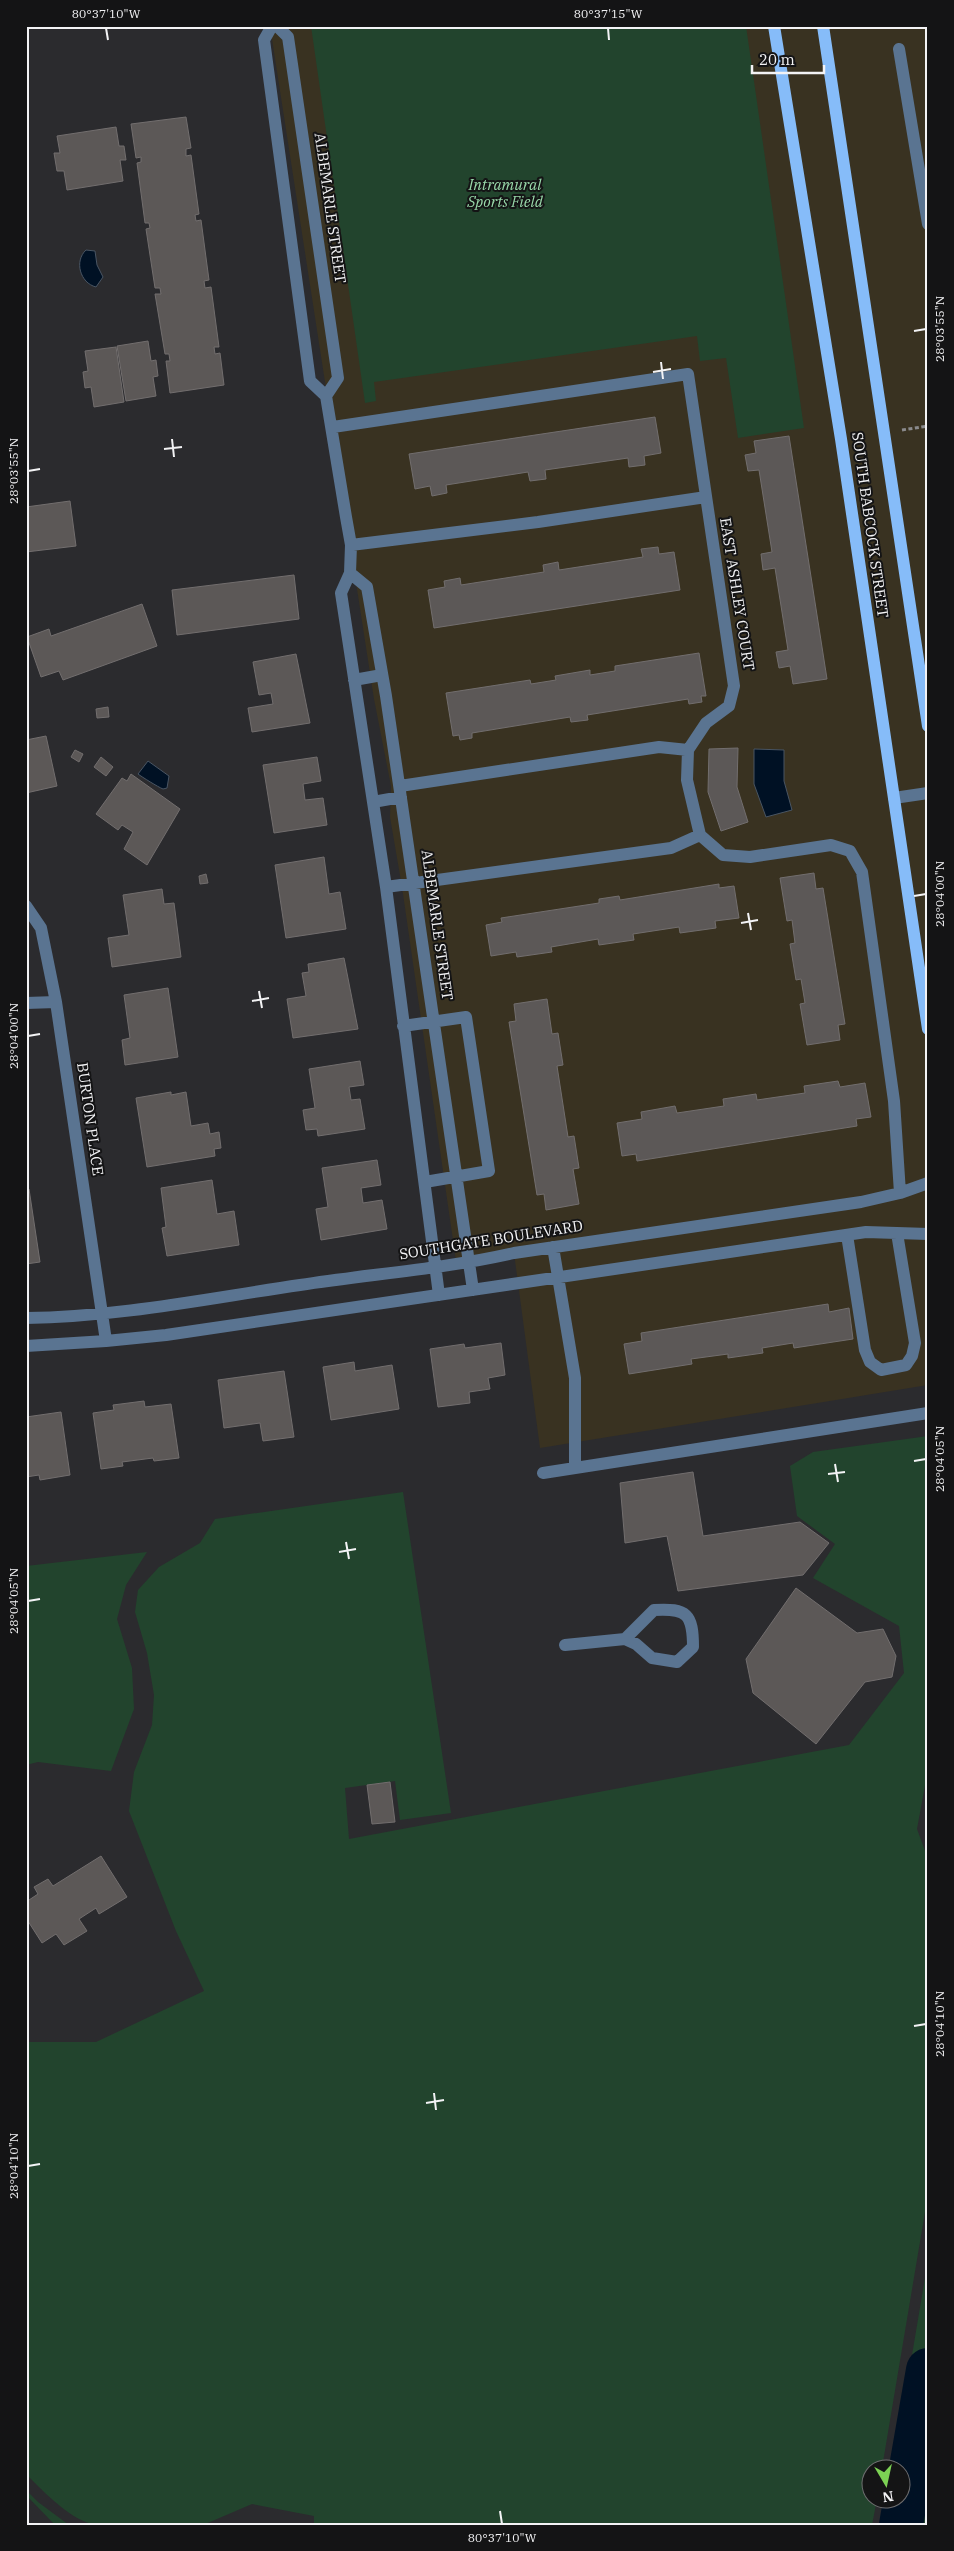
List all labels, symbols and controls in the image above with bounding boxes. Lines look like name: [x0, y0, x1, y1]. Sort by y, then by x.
text: 80°37'10"W: [72, 6, 141, 21]
text: 80°37'15"W: [574, 6, 643, 21]
scale bar: [752, 42, 824, 74]
text: 20 m: [759, 50, 795, 69]
street label: ALBEMARLE STREET: [311, 131, 350, 285]
park label: Intramural Sports Field: [466, 175, 544, 211]
text: 28°03'55"N: [932, 296, 947, 362]
street label: SOUTH BABCOCK STREET: [848, 431, 893, 619]
text: 28°03'55"N: [6, 438, 21, 504]
street label: EAST ASHLEY COURT: [716, 516, 759, 672]
street label: ALBEMARLE STREET: [418, 848, 457, 1002]
text: 28°04'00"N: [932, 861, 947, 927]
text: 28°04'00"N: [6, 1003, 21, 1069]
street label: BURTON PLACE: [73, 1061, 108, 1177]
street label: SOUTHGATE BOULEVARD: [398, 1216, 584, 1263]
text: 28°04'05"N: [932, 1426, 947, 1492]
text: 28°04'05"N: [6, 1568, 21, 1634]
text: 28°04'10"N: [932, 1991, 947, 2057]
text: 28°04'10"N: [6, 2133, 21, 2199]
north arrow: [862, 2458, 912, 2508]
text: N: [881, 2487, 895, 2507]
text: 80°37'10"W: [468, 2530, 537, 2545]

